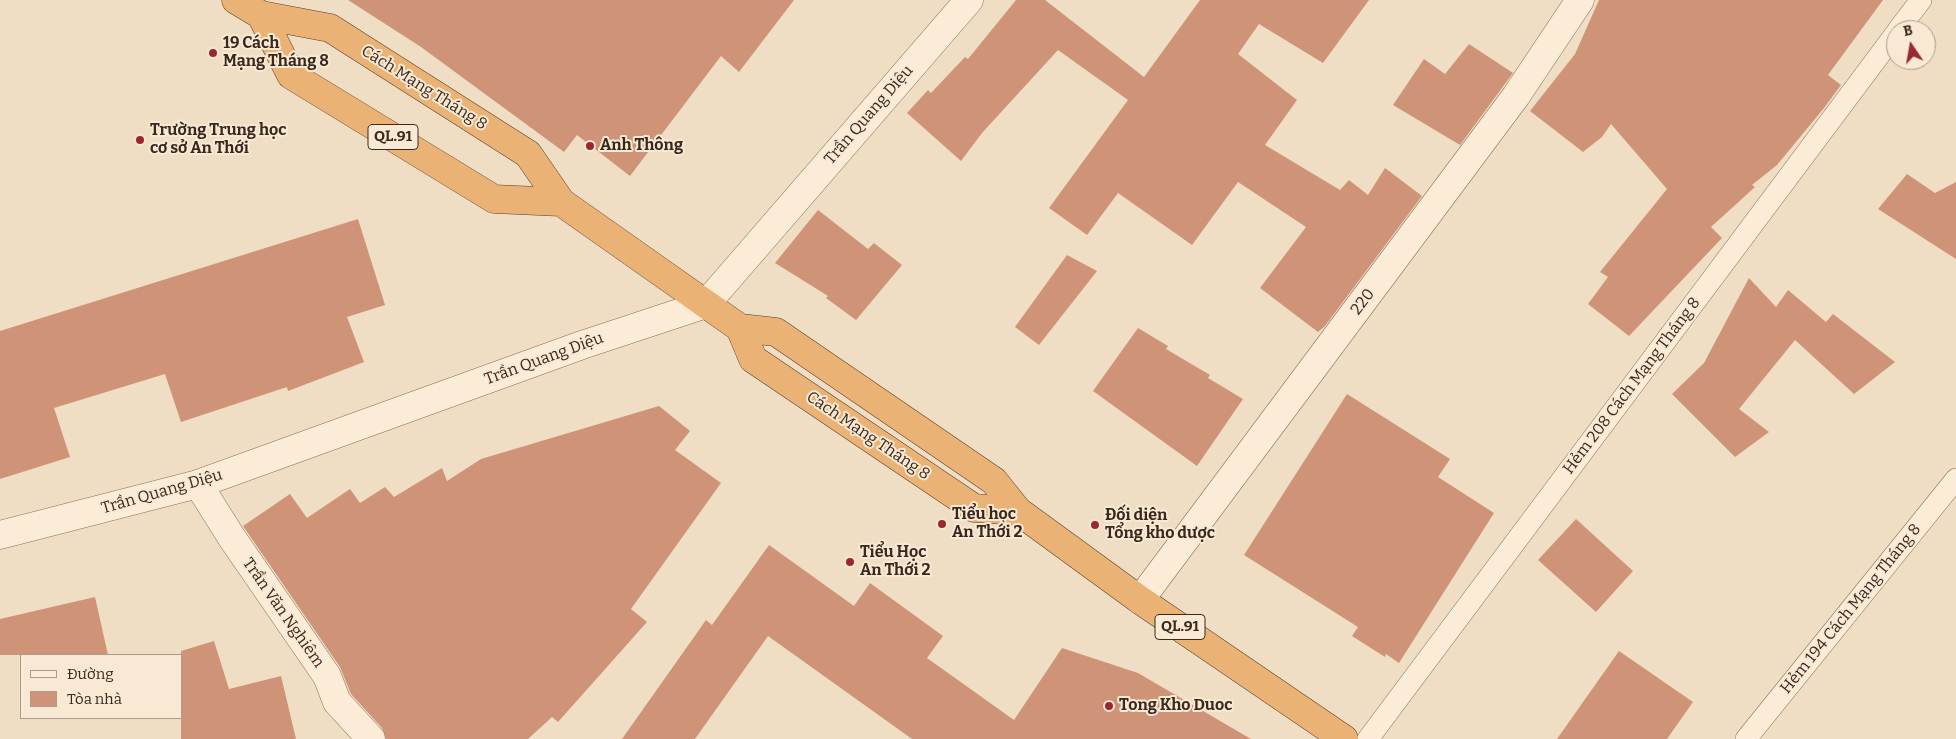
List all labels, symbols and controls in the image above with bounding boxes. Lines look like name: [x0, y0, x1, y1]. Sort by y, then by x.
north arrow: [1886, 20, 1936, 70]
text: B: [1902, 22, 1914, 40]
place label: 19 Cách Mạng Tháng 8: [223, 34, 329, 72]
street label: Cách Mạng Tháng 8: [358, 42, 490, 134]
marker: 19 Cách Mạng Tháng 8: [207, 47, 219, 59]
street label: Trần Quang Diệu: [821, 61, 917, 169]
place label: Trường Trung học cơ sở An Thới: [150, 121, 287, 159]
road number: QL.91: [368, 124, 418, 150]
marker: Trường Trung học cơ sở An Thới: [134, 134, 146, 146]
place label: Anh Thông: [600, 136, 683, 156]
marker: Anh Thông: [584, 140, 596, 152]
street label: 220: [1347, 285, 1379, 319]
street label: Hẻm 208 Cách Mạng Tháng 8: [1559, 294, 1705, 478]
street label: Trần Quang Diệu: [482, 329, 606, 389]
street label: Cách Mạng Tháng 8: [803, 388, 933, 484]
street label: Trần Quang Diệu: [99, 466, 225, 518]
place label: Tiểu học An Thới 2: [952, 505, 1022, 543]
place label: Đối diện Tổng kho dược: [1105, 506, 1215, 544]
marker: Tiểu học An Thới 2: [936, 518, 948, 530]
marker: Đối diện Tổng kho dược: [1089, 519, 1101, 531]
street label: Hẻm 194 Cách Mạng Tháng 8: [1777, 520, 1925, 698]
place label: Tiểu Học An Thới 2: [860, 543, 930, 581]
street label: Trần Văn Nghiêm: [238, 555, 328, 671]
marker: Tiểu Học An Thới 2: [844, 556, 856, 568]
road number: QL.91: [1155, 614, 1205, 640]
legend: [20, 654, 182, 719]
text: Đường: [67, 665, 114, 683]
text: Tòa nhà: [67, 690, 122, 708]
place label: Tong Kho Duoc: [1119, 696, 1232, 716]
marker: Tong Kho Duoc: [1103, 700, 1115, 712]

